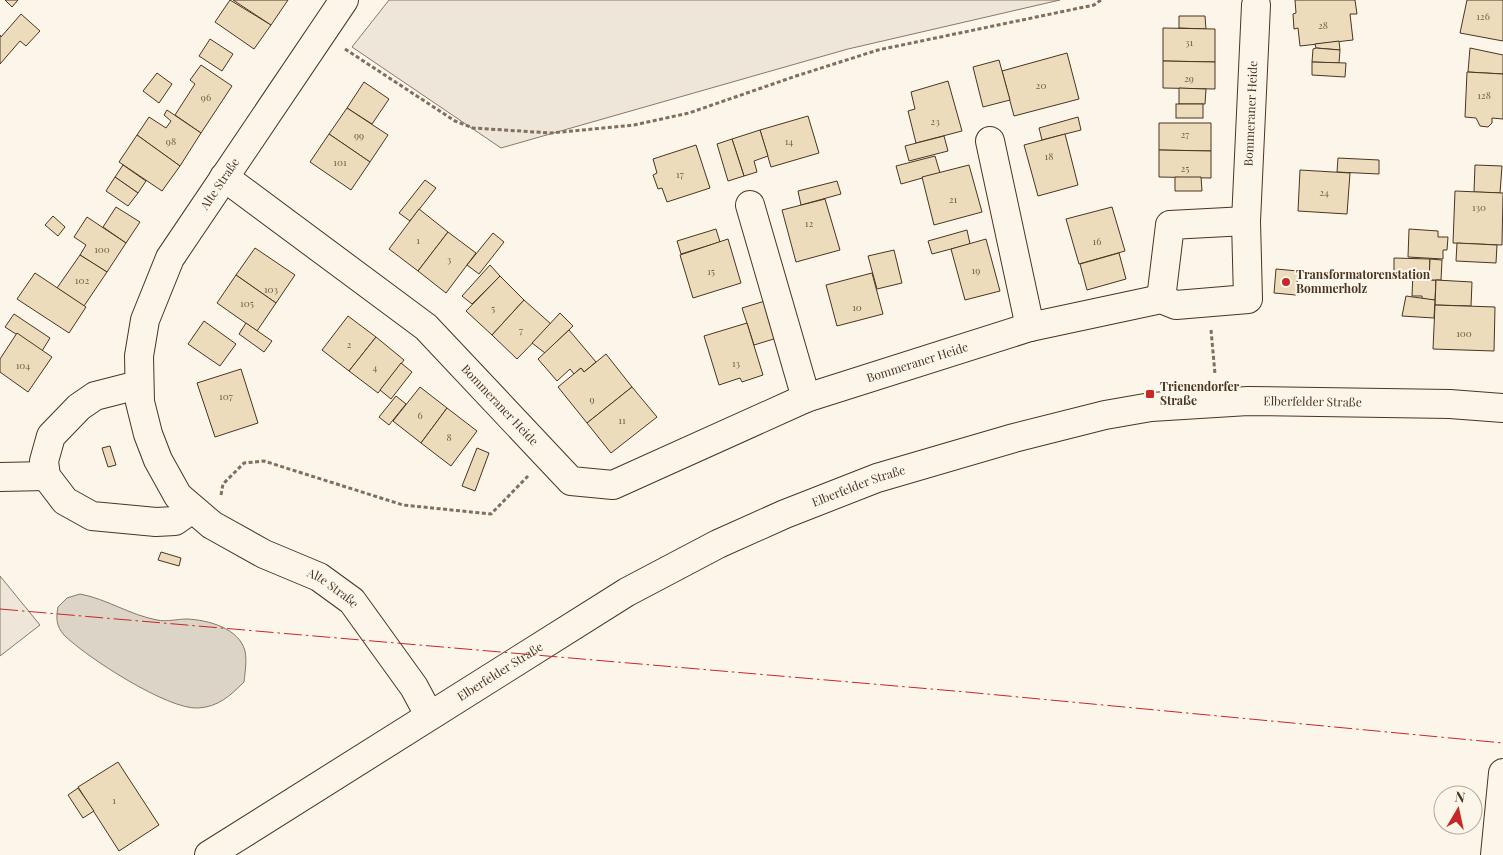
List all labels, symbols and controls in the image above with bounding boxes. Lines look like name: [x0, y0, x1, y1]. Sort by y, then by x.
house number: 126: [1476, 9, 1490, 23]
house number: 28: [1318, 18, 1328, 32]
house number: 31: [1185, 35, 1193, 49]
street label: Bommeraner Heide: [1240, 60, 1260, 167]
house number: 29: [1184, 71, 1194, 85]
house number: 20: [1036, 78, 1046, 92]
house number: 128: [1477, 88, 1491, 102]
house number: 96: [201, 90, 211, 104]
house number: 23: [930, 114, 940, 128]
house number: 27: [1181, 127, 1189, 141]
house number: 99: [354, 128, 364, 142]
house number: 98: [166, 134, 176, 148]
house number: 14: [785, 134, 793, 148]
house number: 18: [1045, 149, 1053, 163]
street label: Alte Straße: [195, 154, 242, 213]
house number: 101: [333, 155, 347, 169]
house number: 25: [1181, 161, 1189, 175]
house number: 17: [676, 167, 684, 181]
house number: 24: [1319, 185, 1329, 199]
house number: 21: [949, 192, 958, 206]
house number: 130: [1472, 200, 1486, 214]
house number: 12: [805, 216, 813, 230]
house number: 1: [416, 233, 420, 247]
house number: 16: [1093, 234, 1101, 248]
house number: 100: [94, 242, 110, 256]
house number: 3: [447, 252, 452, 266]
house number: 19: [972, 263, 980, 277]
house number: 15: [707, 264, 715, 278]
place label: Transformatorenstation Bommerholz: [1296, 266, 1431, 296]
house number: 102: [75, 273, 89, 287]
marker: Transformatorenstation Bommerholz: [1280, 276, 1292, 288]
house number: 103: [264, 282, 279, 296]
house number: 105: [240, 296, 254, 310]
house number: 10: [852, 300, 862, 314]
house number: 5: [491, 301, 495, 315]
house number: 7: [519, 323, 523, 337]
house number: 100: [1456, 326, 1472, 340]
house number: 2: [347, 337, 352, 351]
street label: Bommeraner Heide: [864, 338, 970, 385]
house number: 13: [732, 356, 741, 370]
house number: 104: [16, 358, 30, 372]
house number: 4: [373, 360, 378, 374]
street label: Bommeraner Heide: [458, 361, 542, 448]
place label: Trienendorfer Straße: [1160, 378, 1240, 408]
marker: Trienendorfer Straße: [1144, 388, 1156, 400]
house number: 107: [219, 389, 233, 403]
house number: 9: [589, 392, 595, 406]
street label: Elberfelder Straße: [1263, 392, 1362, 410]
house number: 6: [417, 408, 423, 422]
house number: 11: [618, 413, 626, 427]
house number: 8: [446, 430, 452, 444]
street label: Elberfelder Straße: [809, 461, 907, 510]
street label: Alte Straße: [304, 564, 363, 610]
street label: Elberfelder Straße: [454, 638, 546, 704]
north arrow: [1433, 785, 1483, 835]
text: N: [1454, 786, 1467, 807]
house number: 1: [112, 793, 116, 807]

